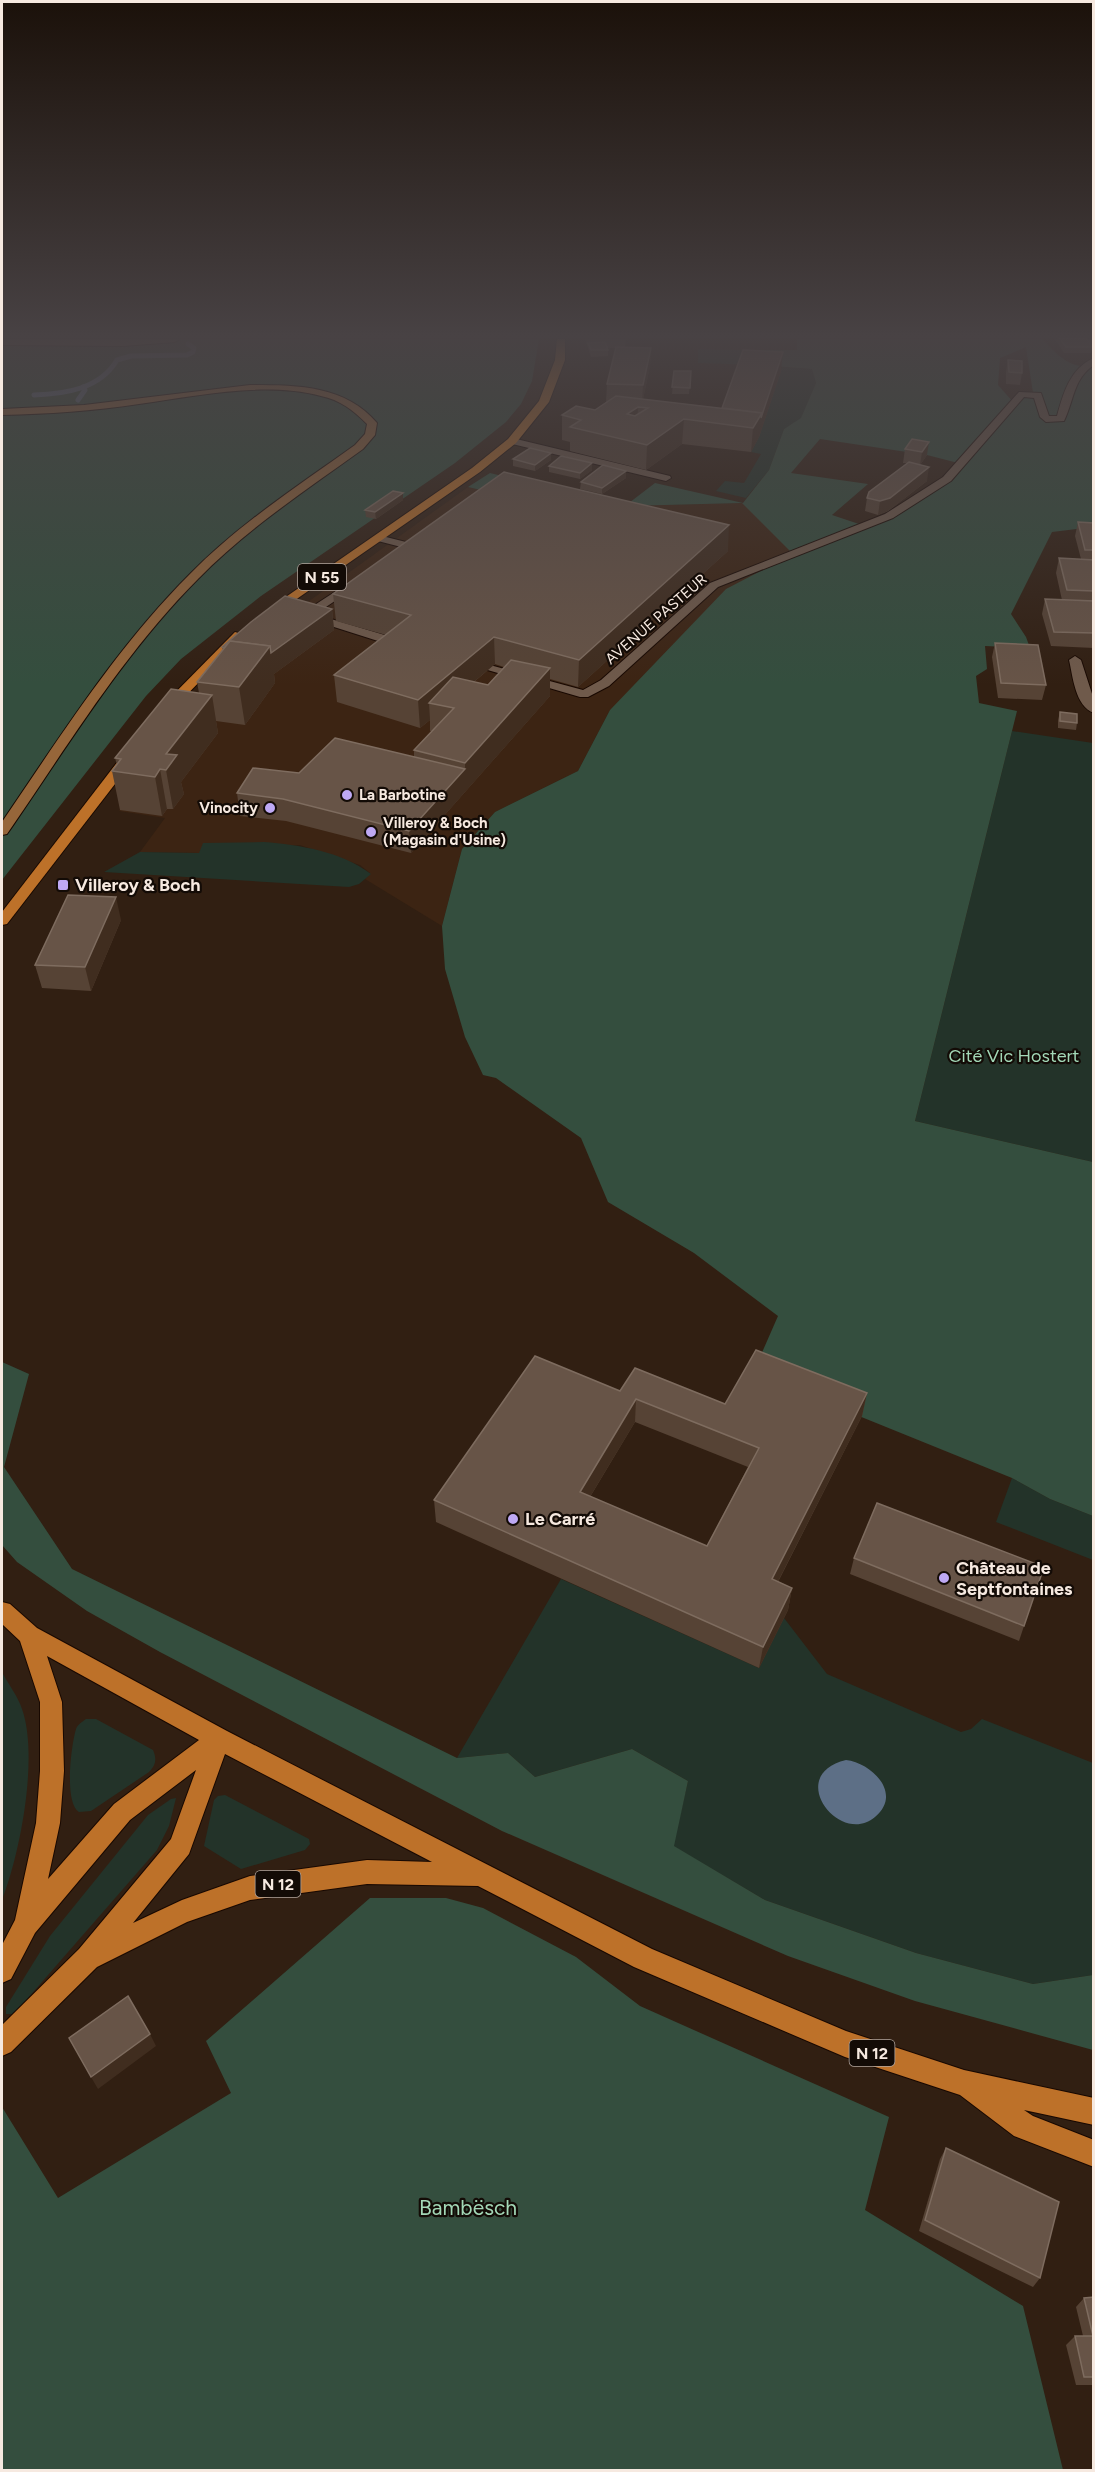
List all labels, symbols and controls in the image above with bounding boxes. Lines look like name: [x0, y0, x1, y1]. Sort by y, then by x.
road number: N 55: [298, 564, 346, 590]
street label: AVENUE PASTEUR: [601, 570, 711, 668]
place label: La Barbotine: [359, 786, 447, 804]
marker: La Barbotine: [340, 788, 354, 802]
place label: Vinocity: [199, 799, 258, 817]
marker: Vinocity: [263, 801, 277, 815]
place label: Villeroy & Boch (Magasin d'Usine): [383, 814, 506, 849]
marker: Villeroy & Boch (Magasin d'Usine): [364, 825, 378, 839]
place label: Villeroy & Boch: [75, 874, 201, 896]
marker: Villeroy & Boch: [56, 878, 70, 892]
park label: Cité Vic Hostert: [949, 1045, 1080, 1067]
place label: Le Carré: [525, 1508, 595, 1530]
marker: Le Carré: [506, 1512, 520, 1526]
place label: Château de Septfontaines: [956, 1557, 1073, 1600]
marker: Château de Septfontaines: [937, 1571, 951, 1585]
road number: N 12: [256, 1871, 300, 1897]
road number: N 12: [850, 2040, 894, 2066]
park label: Bambësch: [419, 2195, 517, 2220]

